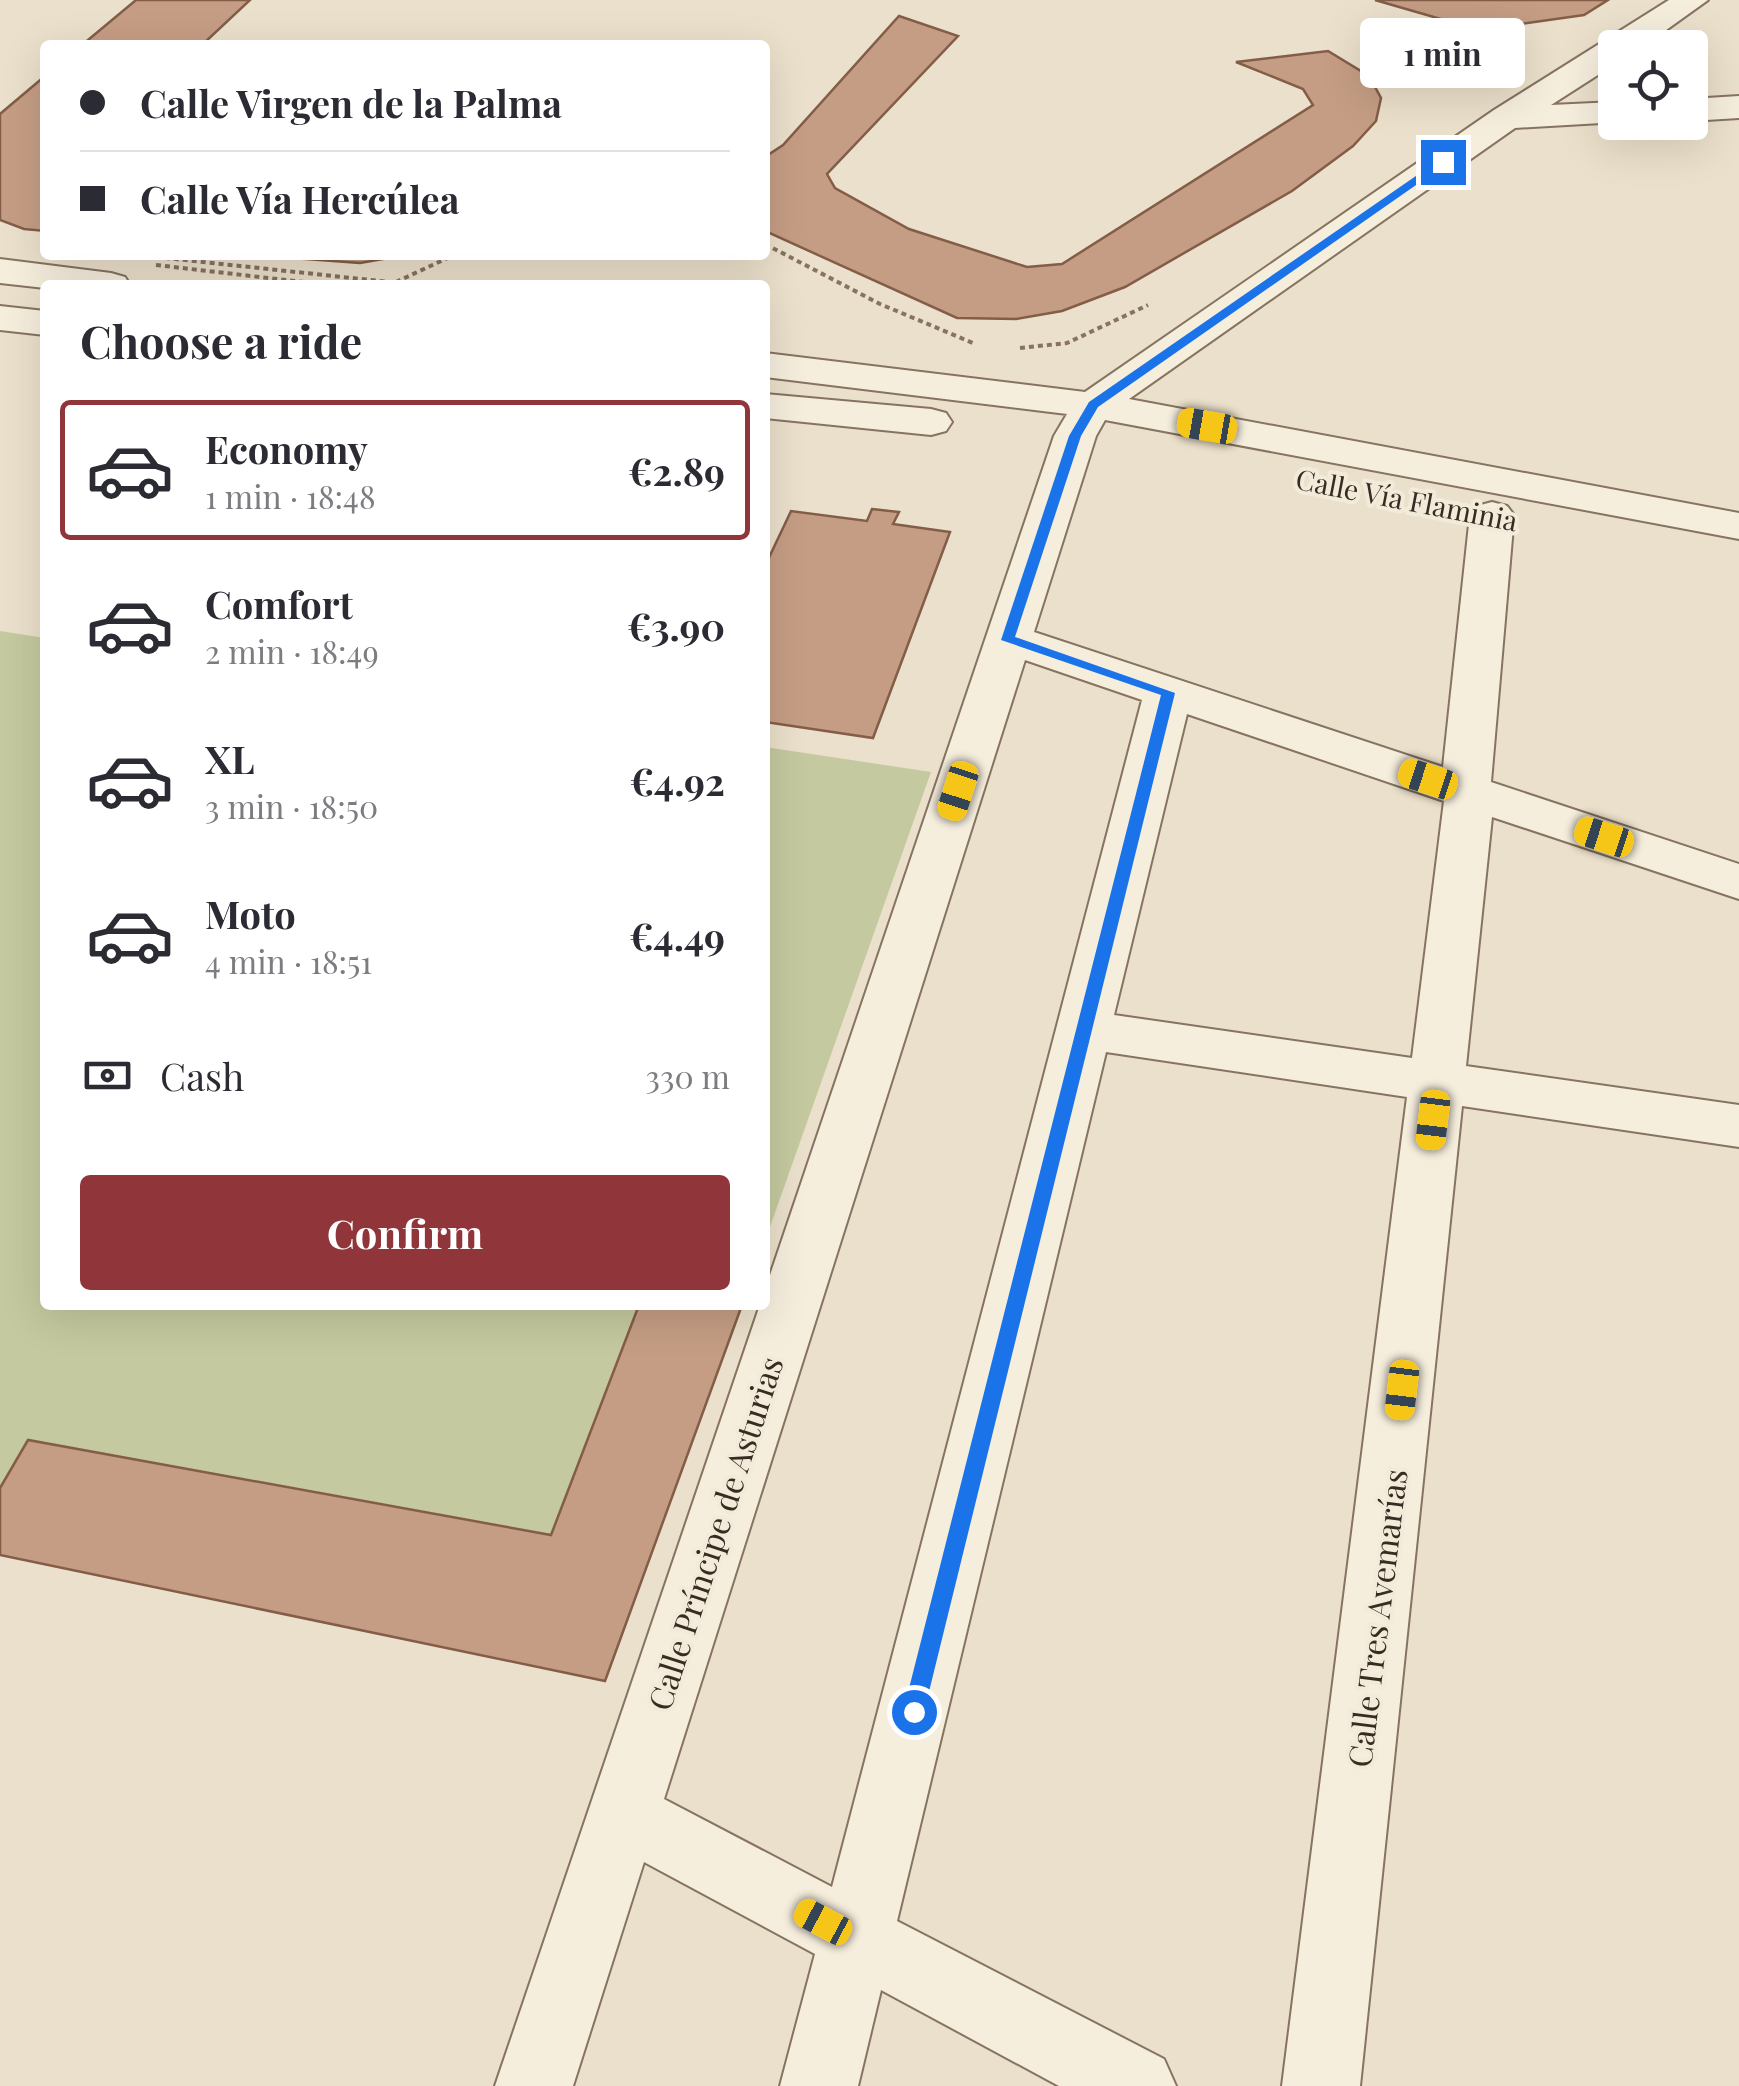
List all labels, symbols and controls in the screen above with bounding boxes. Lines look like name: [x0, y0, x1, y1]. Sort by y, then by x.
callout: 1 min: [1360, 17, 1526, 87]
map controls: [1598, 30, 1708, 140]
button: locate: [1598, 30, 1708, 140]
text: 1 min: [1403, 31, 1482, 74]
text: Calle Virgen de la Palma: [140, 77, 562, 128]
route end: [1421, 140, 1466, 185]
text: Calle Vía Hercúlea: [140, 173, 459, 224]
text: Choose a ride: [80, 310, 362, 370]
car: [1175, 406, 1239, 446]
text: Economy: [205, 423, 368, 474]
icon: car: [85, 425, 175, 515]
text: €2.89: [628, 445, 725, 496]
street label: Calle Vía Flaminia: [1293, 459, 1521, 539]
text: 1 min · 18:48: [205, 474, 376, 517]
text: Comfort: [205, 578, 353, 629]
icon: car: [85, 580, 175, 670]
text: €3.90: [627, 600, 725, 651]
text: 2 min · 18:49: [205, 629, 379, 672]
text: XL: [205, 733, 254, 784]
icon: car: [85, 735, 175, 825]
text: €4.92: [630, 755, 725, 806]
car: [1395, 755, 1461, 803]
car: [934, 758, 982, 824]
text: 3 min · 18:50: [205, 784, 378, 827]
car: [1571, 813, 1637, 861]
text: Moto: [205, 888, 296, 939]
icon: car: [85, 890, 175, 980]
text: €4.49: [629, 910, 725, 961]
text: 4 min · 18:51: [205, 939, 372, 982]
icon: cash: [80, 1048, 135, 1103]
text: Cash: [160, 1050, 244, 1101]
text: 330 m: [646, 1054, 730, 1097]
car: [1414, 1088, 1452, 1152]
button: Confirm: [80, 1175, 730, 1290]
street label: Calle Príncipe de Asturias: [637, 1351, 791, 1715]
car: [1383, 1358, 1421, 1422]
street label: Calle Tres Avemarías: [1336, 1466, 1416, 1770]
route start: [892, 1690, 937, 1735]
car: [789, 1895, 857, 1949]

